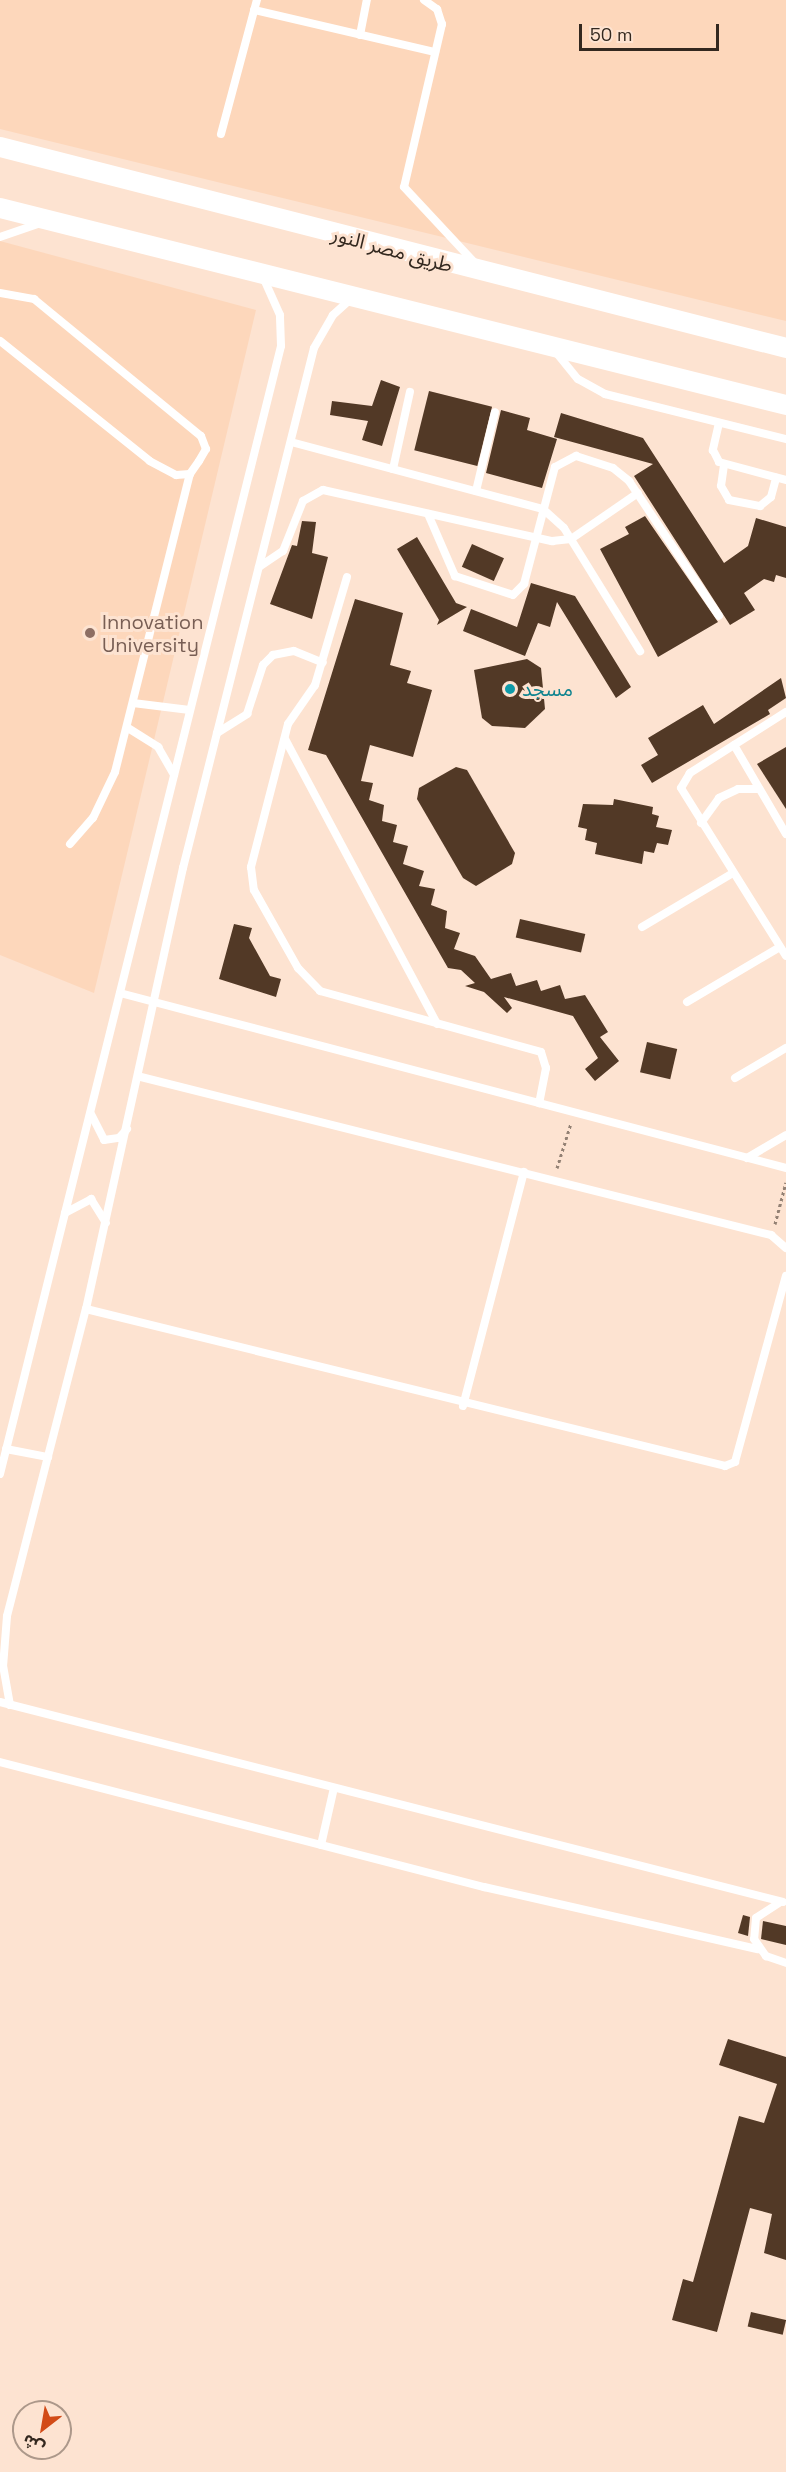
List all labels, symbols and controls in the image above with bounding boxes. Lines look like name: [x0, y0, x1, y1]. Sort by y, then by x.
scale bar: [582, 12, 722, 50]
text: 50 m: [590, 23, 632, 46]
street label: طريق مصر النور: [329, 222, 455, 278]
place label: Innovation University: [102, 610, 203, 657]
marker: Innovation University: [83, 626, 97, 640]
place label: مسجد: [522, 677, 573, 701]
marker: مسجد: [503, 682, 517, 696]
north arrow: [12, 2400, 72, 2460]
text: ش: [19, 2430, 48, 2459]

